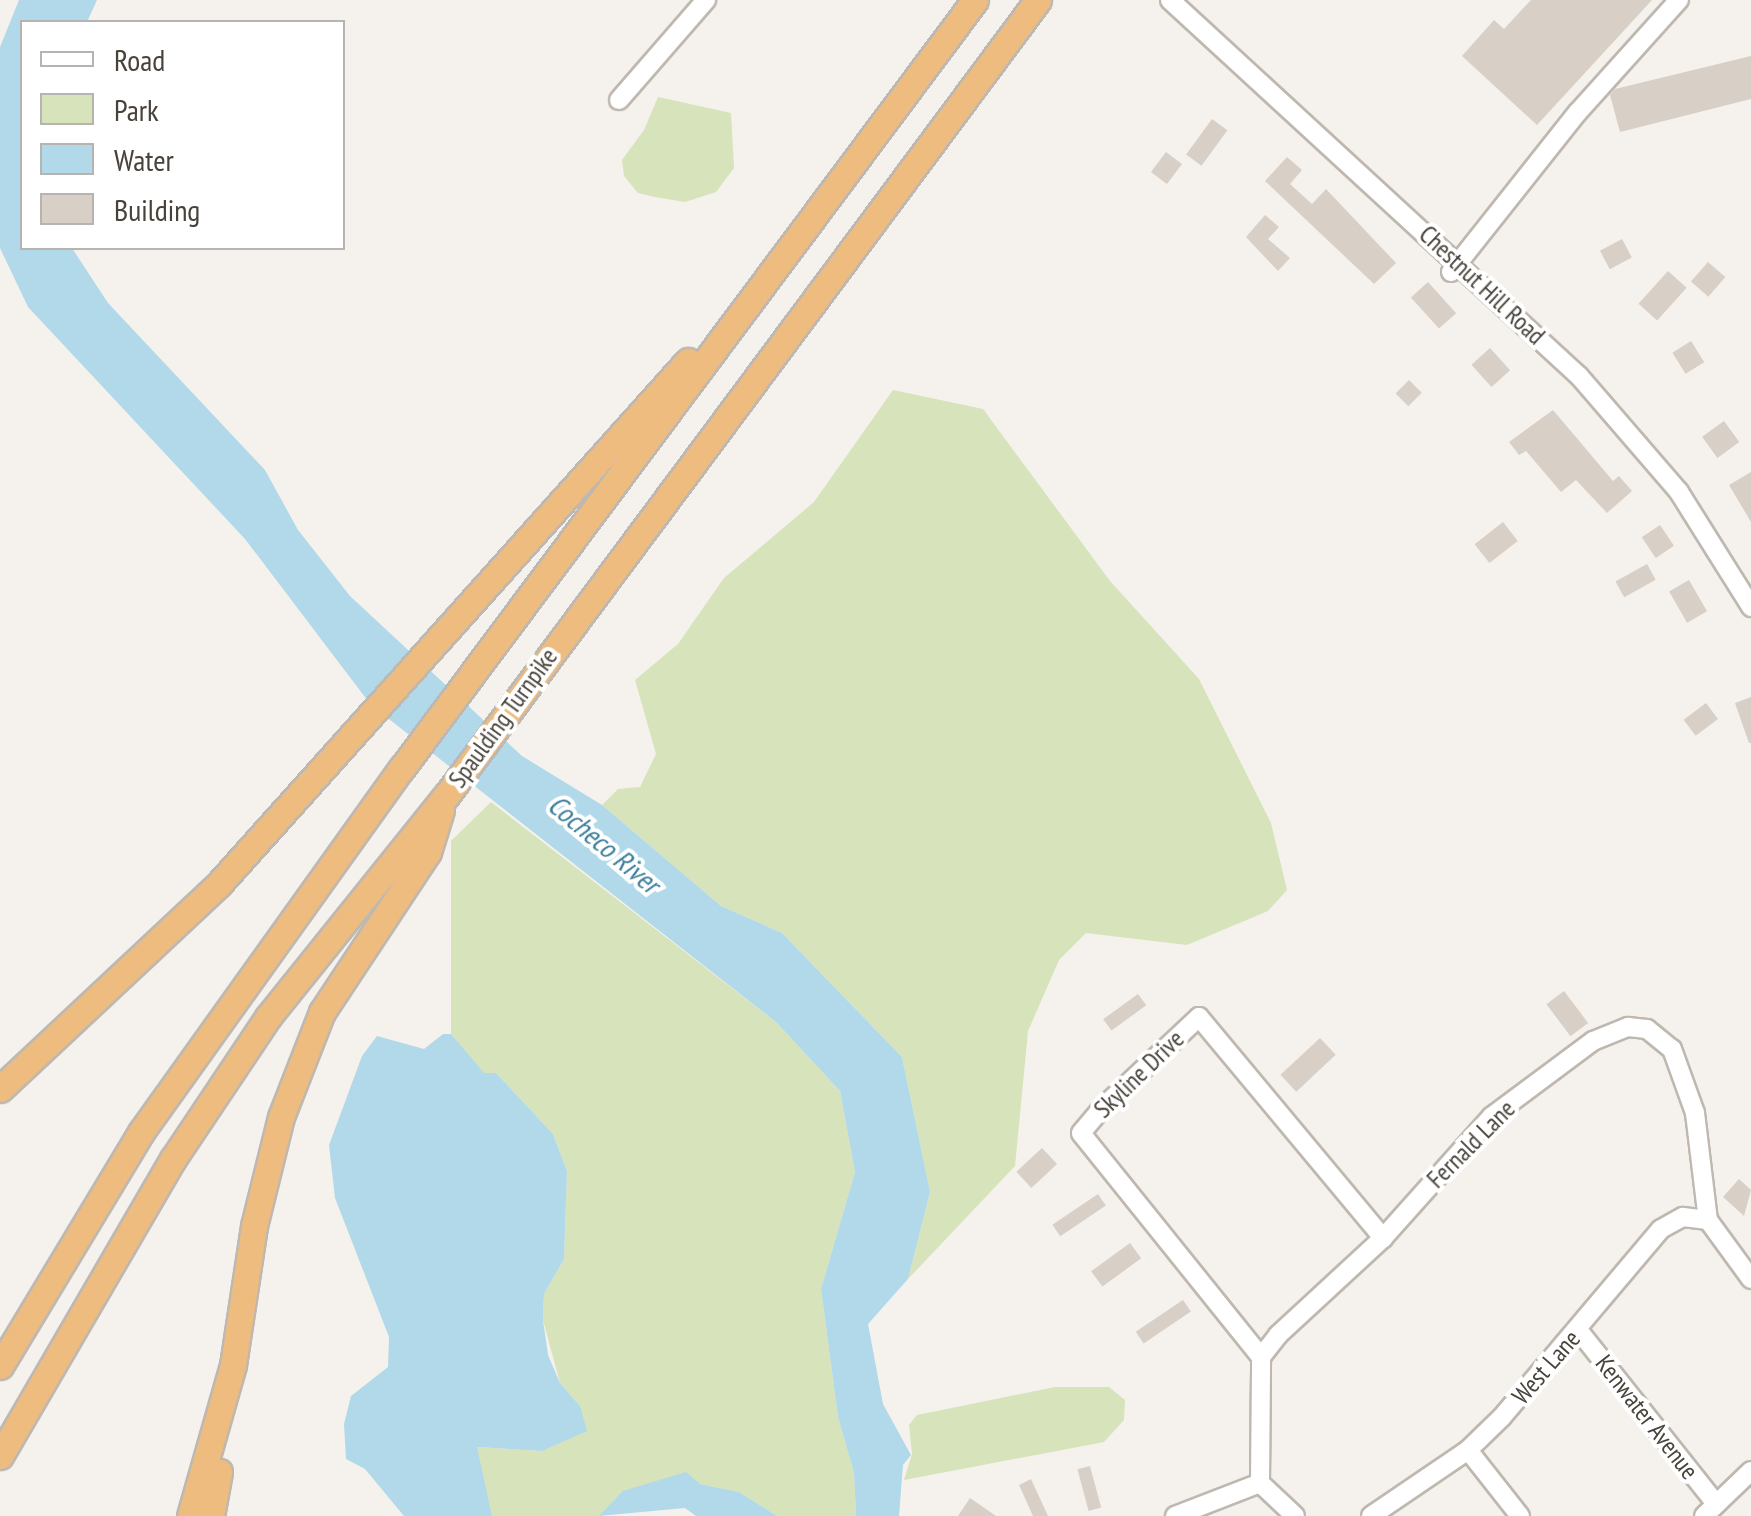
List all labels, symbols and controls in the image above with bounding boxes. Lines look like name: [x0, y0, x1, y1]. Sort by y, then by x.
legend: [20, 20, 345, 250]
text: Road: [114, 40, 165, 79]
text: Park: [114, 90, 159, 129]
text: Water: [114, 140, 174, 179]
text: Building: [114, 190, 200, 229]
street label: Chestnut Hill Road: [1413, 219, 1551, 351]
street label: Spaulding Turnpike: [442, 642, 564, 794]
water label: Cocheco River: [542, 788, 666, 900]
street label: Skyline Drive: [1088, 1024, 1190, 1124]
street label: Fernald Lane: [1421, 1094, 1521, 1194]
street label: West Lane: [1506, 1324, 1586, 1410]
street label: Kenwater Avenue: [1589, 1349, 1705, 1485]

